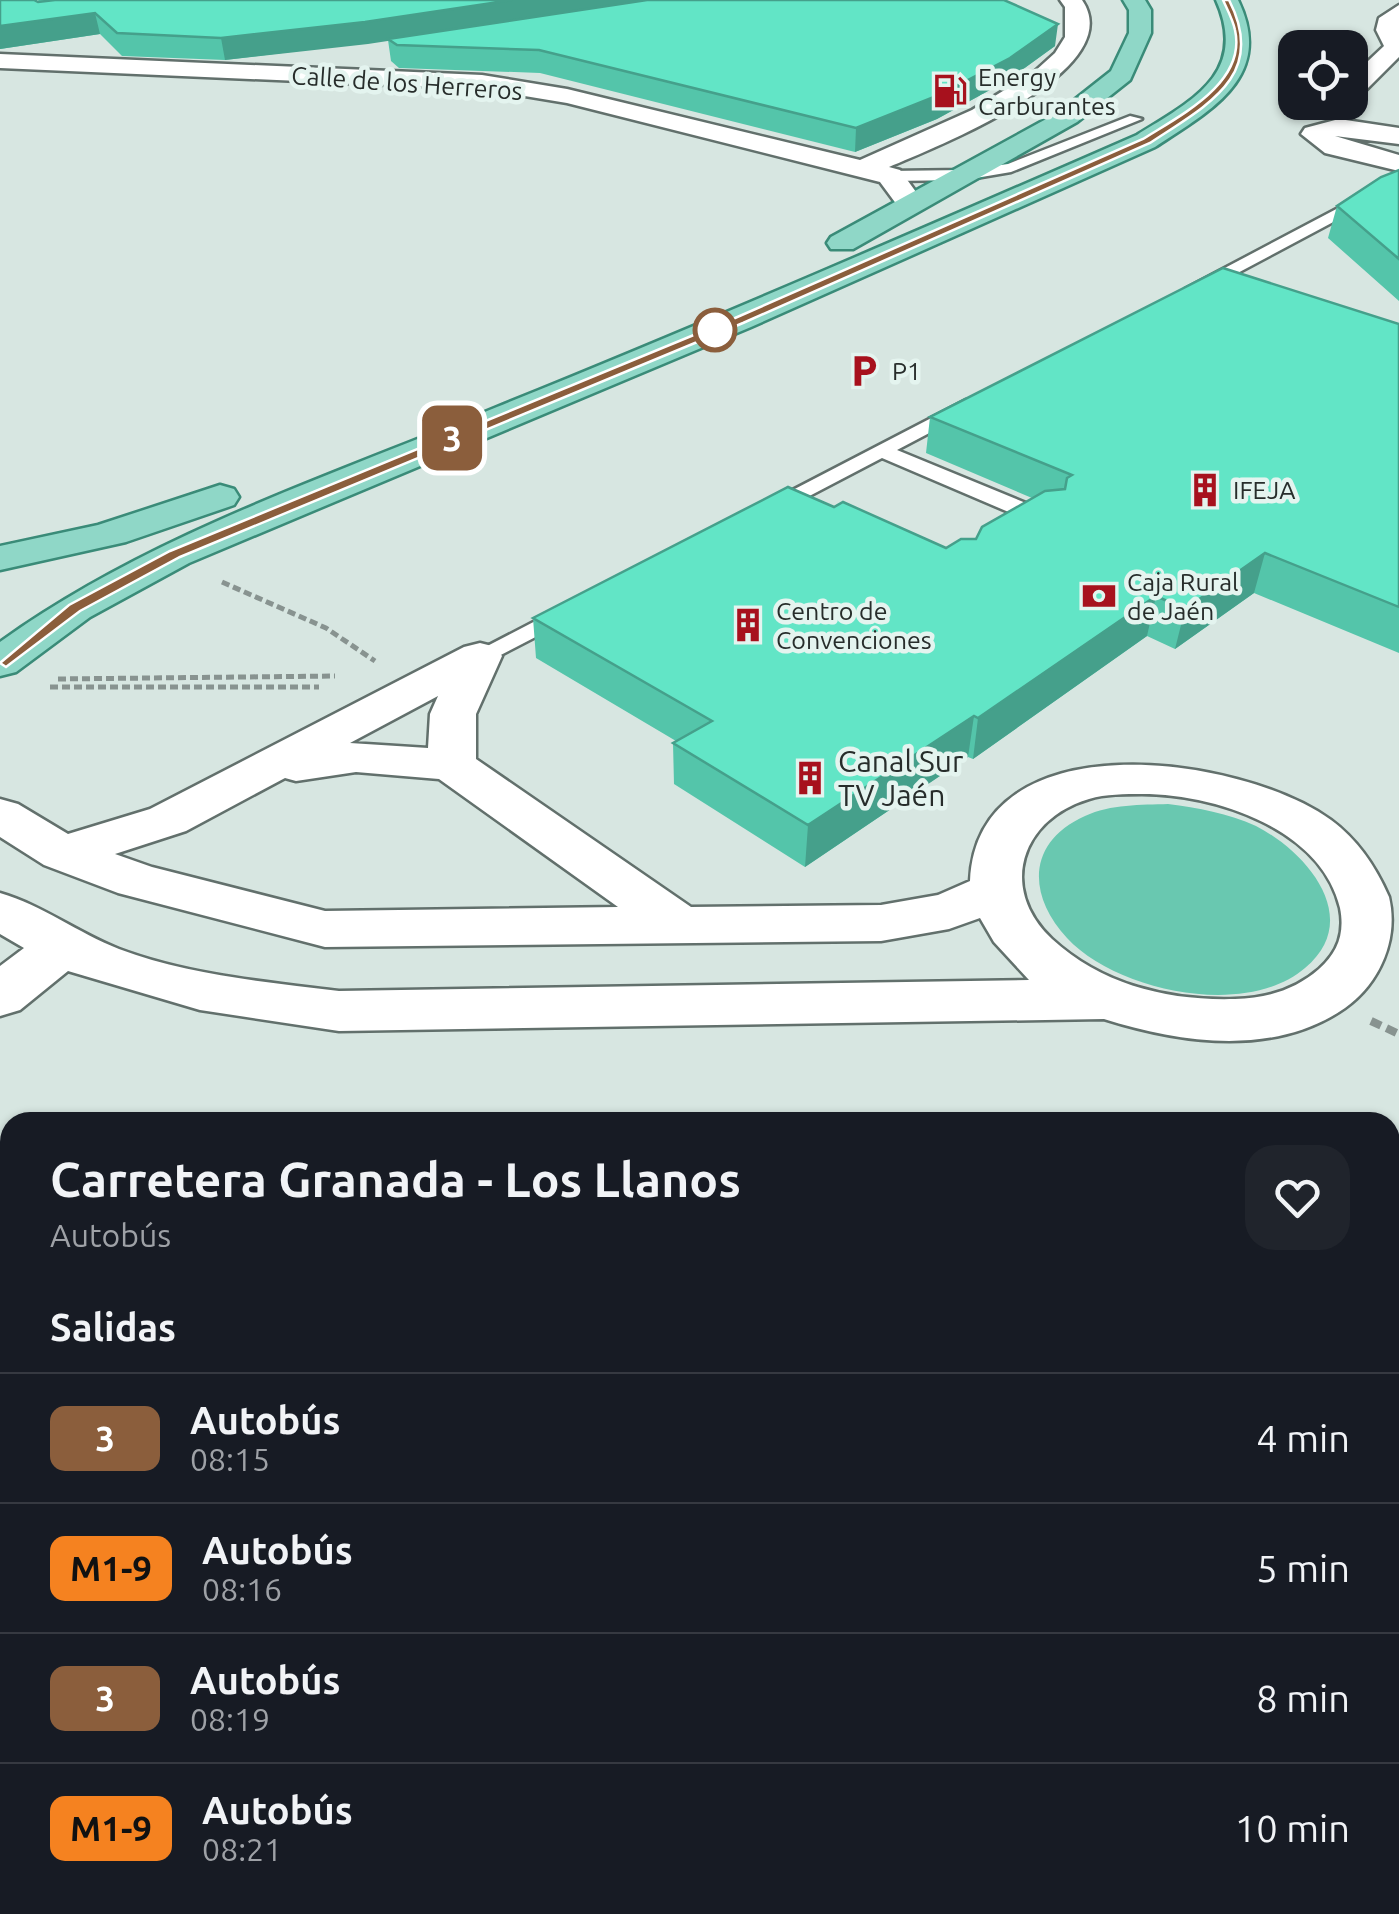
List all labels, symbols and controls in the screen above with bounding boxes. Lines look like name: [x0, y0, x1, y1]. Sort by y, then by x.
map controls: [1278, 30, 1368, 120]
button: locate: [1278, 30, 1368, 120]
street label: Calle de los Herreros: [291, 61, 523, 105]
place label: Energy Carburantes: [978, 63, 1116, 120]
fuel station icon: Energy Carburantes: [931, 72, 969, 110]
unlabelled marker: [694, 309, 736, 351]
parking icon: P1: [845, 352, 883, 390]
place label: P1: [892, 357, 921, 385]
line badge: 3: [420, 406, 484, 470]
text: 3: [442, 418, 462, 458]
building icon: IFEJA: [1186, 471, 1224, 509]
place label: IFEJA: [1233, 476, 1296, 504]
place label: Caja Rural de Jaén: [1127, 568, 1239, 625]
bank icon: Caja Rural de Jaén: [1080, 577, 1118, 615]
place label: Centro de Convenciones: [776, 597, 932, 654]
building icon: Centro de Convenciones: [729, 606, 767, 644]
place label: Canal Sur TV Jaén: [838, 744, 964, 812]
building icon: Canal Sur TV Jaén: [791, 759, 829, 797]
button: heart: [1245, 1145, 1350, 1250]
text: Carretera Granada - Los Llanos: [50, 1152, 741, 1206]
text: Autobús: [50, 1217, 171, 1253]
text: Salidas: [50, 1306, 176, 1348]
text: Autobús: [190, 1399, 341, 1441]
text: 4 min: [1256, 1417, 1350, 1459]
text: 3: [95, 1418, 115, 1458]
text: 08:15: [190, 1441, 270, 1477]
text: Autobús: [202, 1529, 353, 1571]
text: 5 min: [1256, 1547, 1350, 1589]
text: M1-9: [70, 1548, 152, 1588]
text: 08:16: [202, 1571, 282, 1607]
text: Autobús: [190, 1659, 341, 1701]
text: 8 min: [1256, 1677, 1350, 1719]
text: 3: [95, 1678, 115, 1718]
text: 08:19: [190, 1701, 270, 1737]
text: Autobús: [202, 1789, 353, 1831]
text: 10 min: [1235, 1807, 1350, 1849]
text: M1-9: [70, 1808, 152, 1848]
text: 08:21: [202, 1831, 282, 1867]

